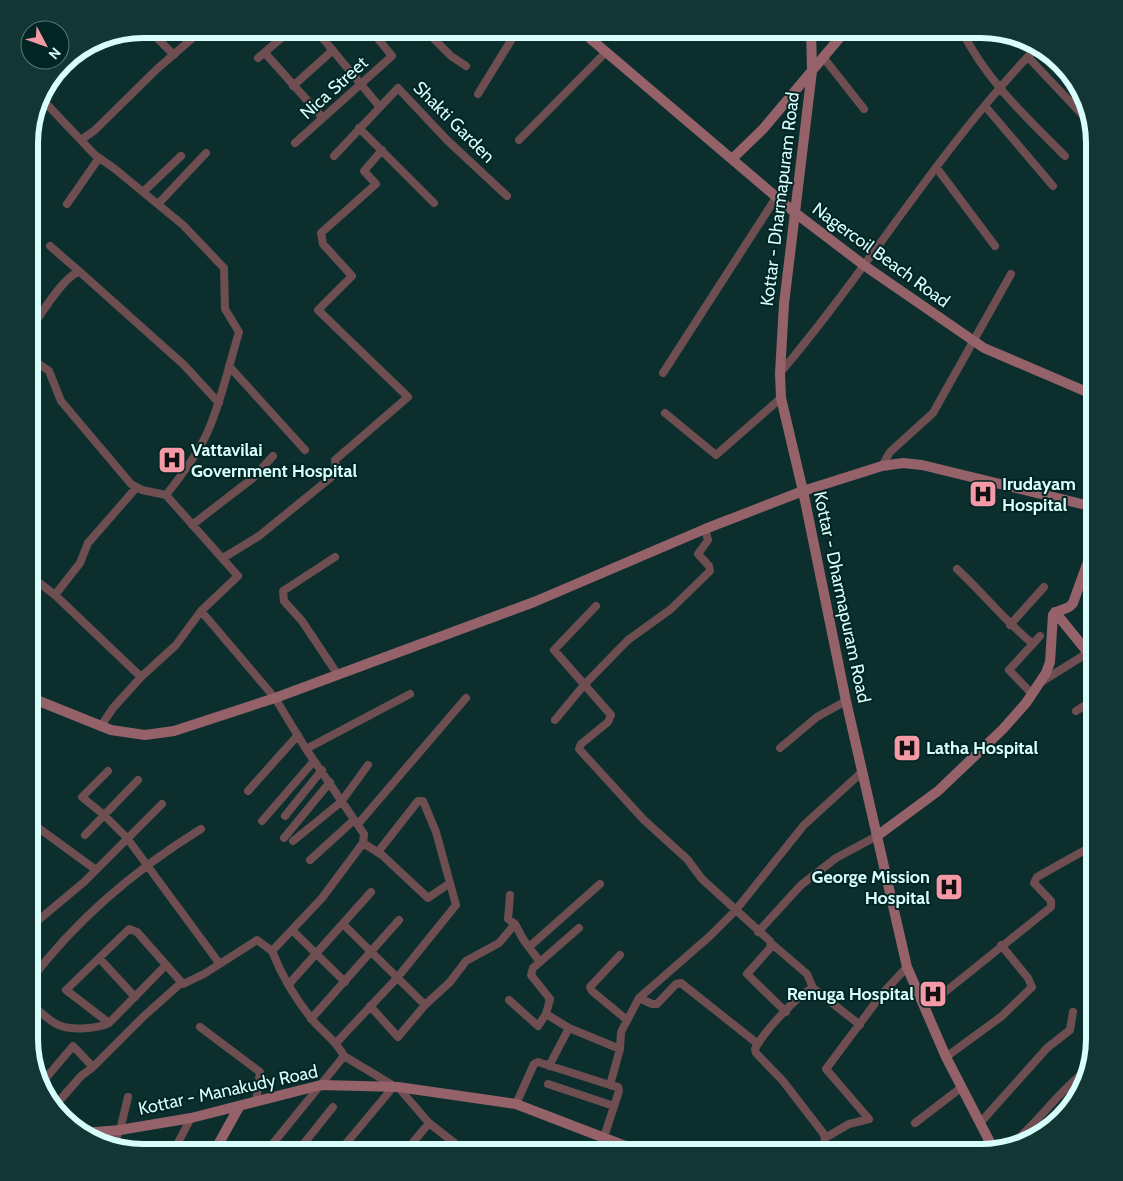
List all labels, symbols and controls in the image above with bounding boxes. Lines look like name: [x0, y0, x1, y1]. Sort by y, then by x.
north arrow: [20, 20, 70, 70]
text: N: [45, 44, 65, 63]
street label: Nica Street: [296, 52, 372, 124]
street label: Shakti Garden: [409, 77, 499, 167]
street label: Kottar - Dharmapuram Road: [756, 91, 804, 307]
street label: Nagercoil Beach Road: [808, 198, 954, 312]
place label: Vattavilai Government Hospital: [191, 439, 357, 482]
hospital icon: Vattavilai Government Hospital: [157, 445, 187, 475]
place label: Irudayam Hospital: [1002, 473, 1076, 516]
hospital icon: Irudayam Hospital: [968, 479, 998, 509]
street label: Kottar - Dharmapuram Road: [809, 489, 875, 705]
hospital icon: Latha Hospital: [892, 733, 922, 763]
place label: Latha Hospital: [926, 737, 1038, 759]
place label: George Mission Hospital: [812, 866, 930, 909]
hospital icon: George Mission Hospital: [934, 872, 964, 902]
hospital icon: Renuga Hospital: [918, 979, 948, 1009]
place label: Renuga Hospital: [787, 983, 914, 1005]
street label: Kottar - Manakudy Road: [136, 1060, 320, 1120]

